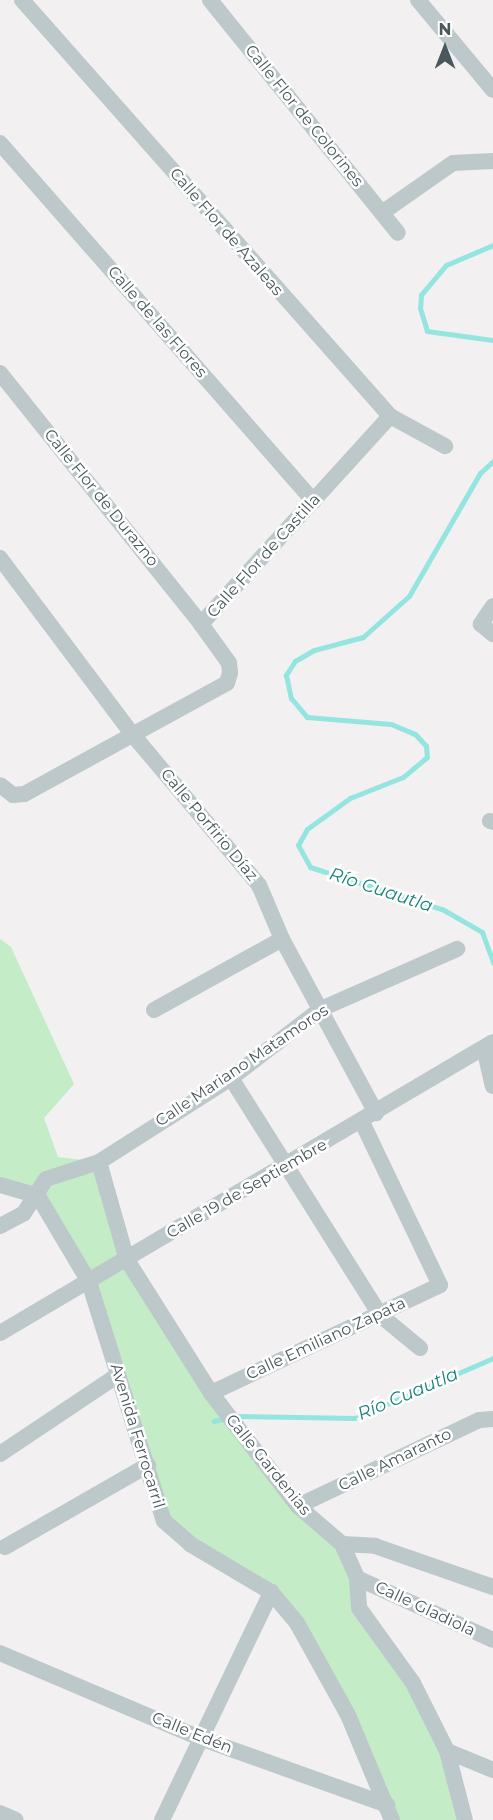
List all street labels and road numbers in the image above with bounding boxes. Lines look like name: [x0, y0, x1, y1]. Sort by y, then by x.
street label: Calle Flor de Colorines: [241, 41, 367, 191]
street label: Calle Flor de Azaleas: [165, 164, 287, 300]
street label: Calle de las Flores: [103, 262, 211, 382]
street label: Calle Flor de Durazno: [40, 425, 162, 571]
street label: Calle Flor de Castilla: [203, 490, 325, 622]
street label: Calle Porfirio Díaz: [156, 765, 262, 885]
street label: Calle Mariano Matamoros: [152, 1001, 332, 1131]
street label: Calle 19 de Septiembre: [163, 1135, 331, 1243]
street label: Calle Emiliano Zapata: [243, 1294, 409, 1384]
street label: Avenida Ferrocarril: [106, 1361, 168, 1511]
street label: Calle Gardenias: [222, 1411, 314, 1519]
street label: Calle Amaranto: [335, 1424, 455, 1496]
street label: Calle Gladiola: [372, 1577, 478, 1641]
street label: Calle Edén: [149, 1708, 235, 1758]

